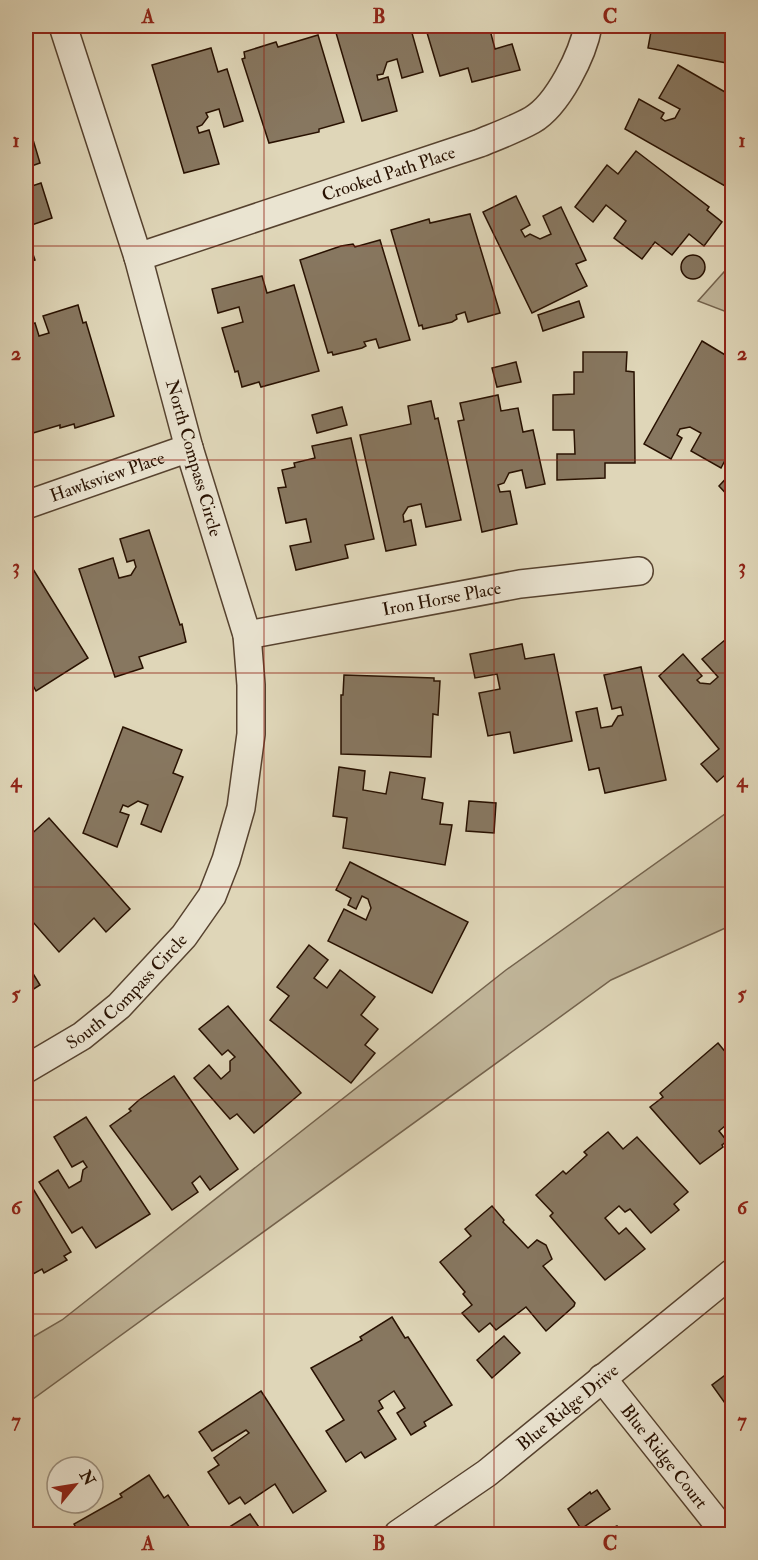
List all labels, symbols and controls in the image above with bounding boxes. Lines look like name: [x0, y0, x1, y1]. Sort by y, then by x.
text: A: [141, 4, 155, 29]
text: B: [372, 4, 386, 29]
text: C: [603, 4, 617, 29]
text: 1: [12, 128, 20, 153]
text: 1: [738, 128, 746, 153]
street label: Crooked Path Place: [319, 141, 459, 207]
text: 2: [11, 341, 21, 366]
text: 2: [737, 341, 747, 366]
street label: North Compass Circle: [160, 377, 227, 540]
street label: Hawksview Place: [47, 446, 168, 508]
text: 3: [12, 554, 20, 579]
text: 3: [738, 554, 746, 579]
street label: Iron Horse Place: [380, 577, 504, 621]
text: 4: [10, 768, 23, 793]
text: 4: [736, 768, 749, 793]
street label: South Compass Circle: [62, 929, 193, 1055]
text: 5: [12, 981, 22, 1006]
text: 5: [738, 981, 748, 1006]
text: 6: [11, 1195, 23, 1220]
text: 6: [737, 1195, 749, 1220]
street label: Blue Ridge Drive: [512, 1359, 624, 1456]
street label: Blue Ridge Court: [615, 1400, 713, 1514]
text: 7: [11, 1408, 21, 1433]
text: 7: [737, 1408, 747, 1433]
north arrow: [45, 1455, 105, 1515]
text: N: [74, 1466, 100, 1490]
text: A: [141, 1531, 155, 1556]
text: B: [372, 1531, 386, 1556]
text: C: [603, 1531, 617, 1556]

